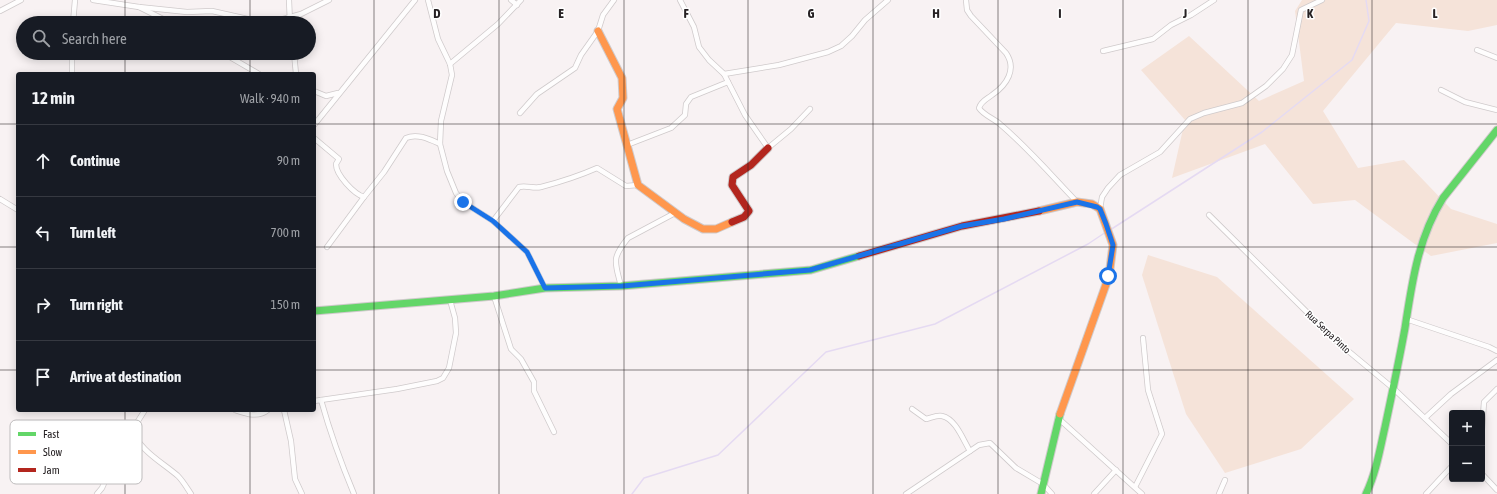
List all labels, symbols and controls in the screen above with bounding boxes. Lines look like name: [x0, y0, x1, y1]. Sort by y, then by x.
text: D: [433, 6, 441, 21]
text: E: [558, 6, 564, 21]
text: F: [683, 6, 689, 21]
text: G: [808, 6, 815, 21]
text: H: [932, 6, 940, 21]
text: I: [1058, 6, 1062, 21]
text: J: [1182, 6, 1187, 21]
text: K: [1307, 6, 1314, 21]
text: L: [1432, 6, 1438, 21]
search box: [16, 16, 316, 60]
icon: search: [30, 27, 52, 49]
text: Search here: [62, 30, 127, 47]
text: 12 min: [32, 88, 75, 108]
text: Walk · 940 m: [240, 91, 300, 106]
icon: ahead: [32, 150, 54, 172]
text: Continue: [70, 152, 120, 169]
text: 90 m: [277, 153, 300, 168]
route end: [454, 193, 472, 211]
icon: left: [32, 222, 54, 244]
text: Turn left: [70, 224, 116, 241]
text: 700 m: [271, 225, 300, 240]
route start: [1099, 267, 1117, 285]
icon: right: [32, 294, 54, 316]
text: Turn right: [70, 296, 123, 313]
text: 150 m: [271, 297, 300, 312]
street label: Rua Serpa Pinto: [1303, 308, 1353, 356]
icon: arrive: [32, 366, 54, 388]
text: Arrive at destination: [70, 368, 181, 385]
map controls: [1449, 410, 1485, 482]
button: +: [1449, 410, 1485, 446]
legend: [10, 420, 142, 484]
text: Fast: [43, 428, 59, 440]
text: Slow: [43, 446, 62, 458]
button: −: [1449, 446, 1485, 482]
text: Jam: [43, 464, 60, 476]

